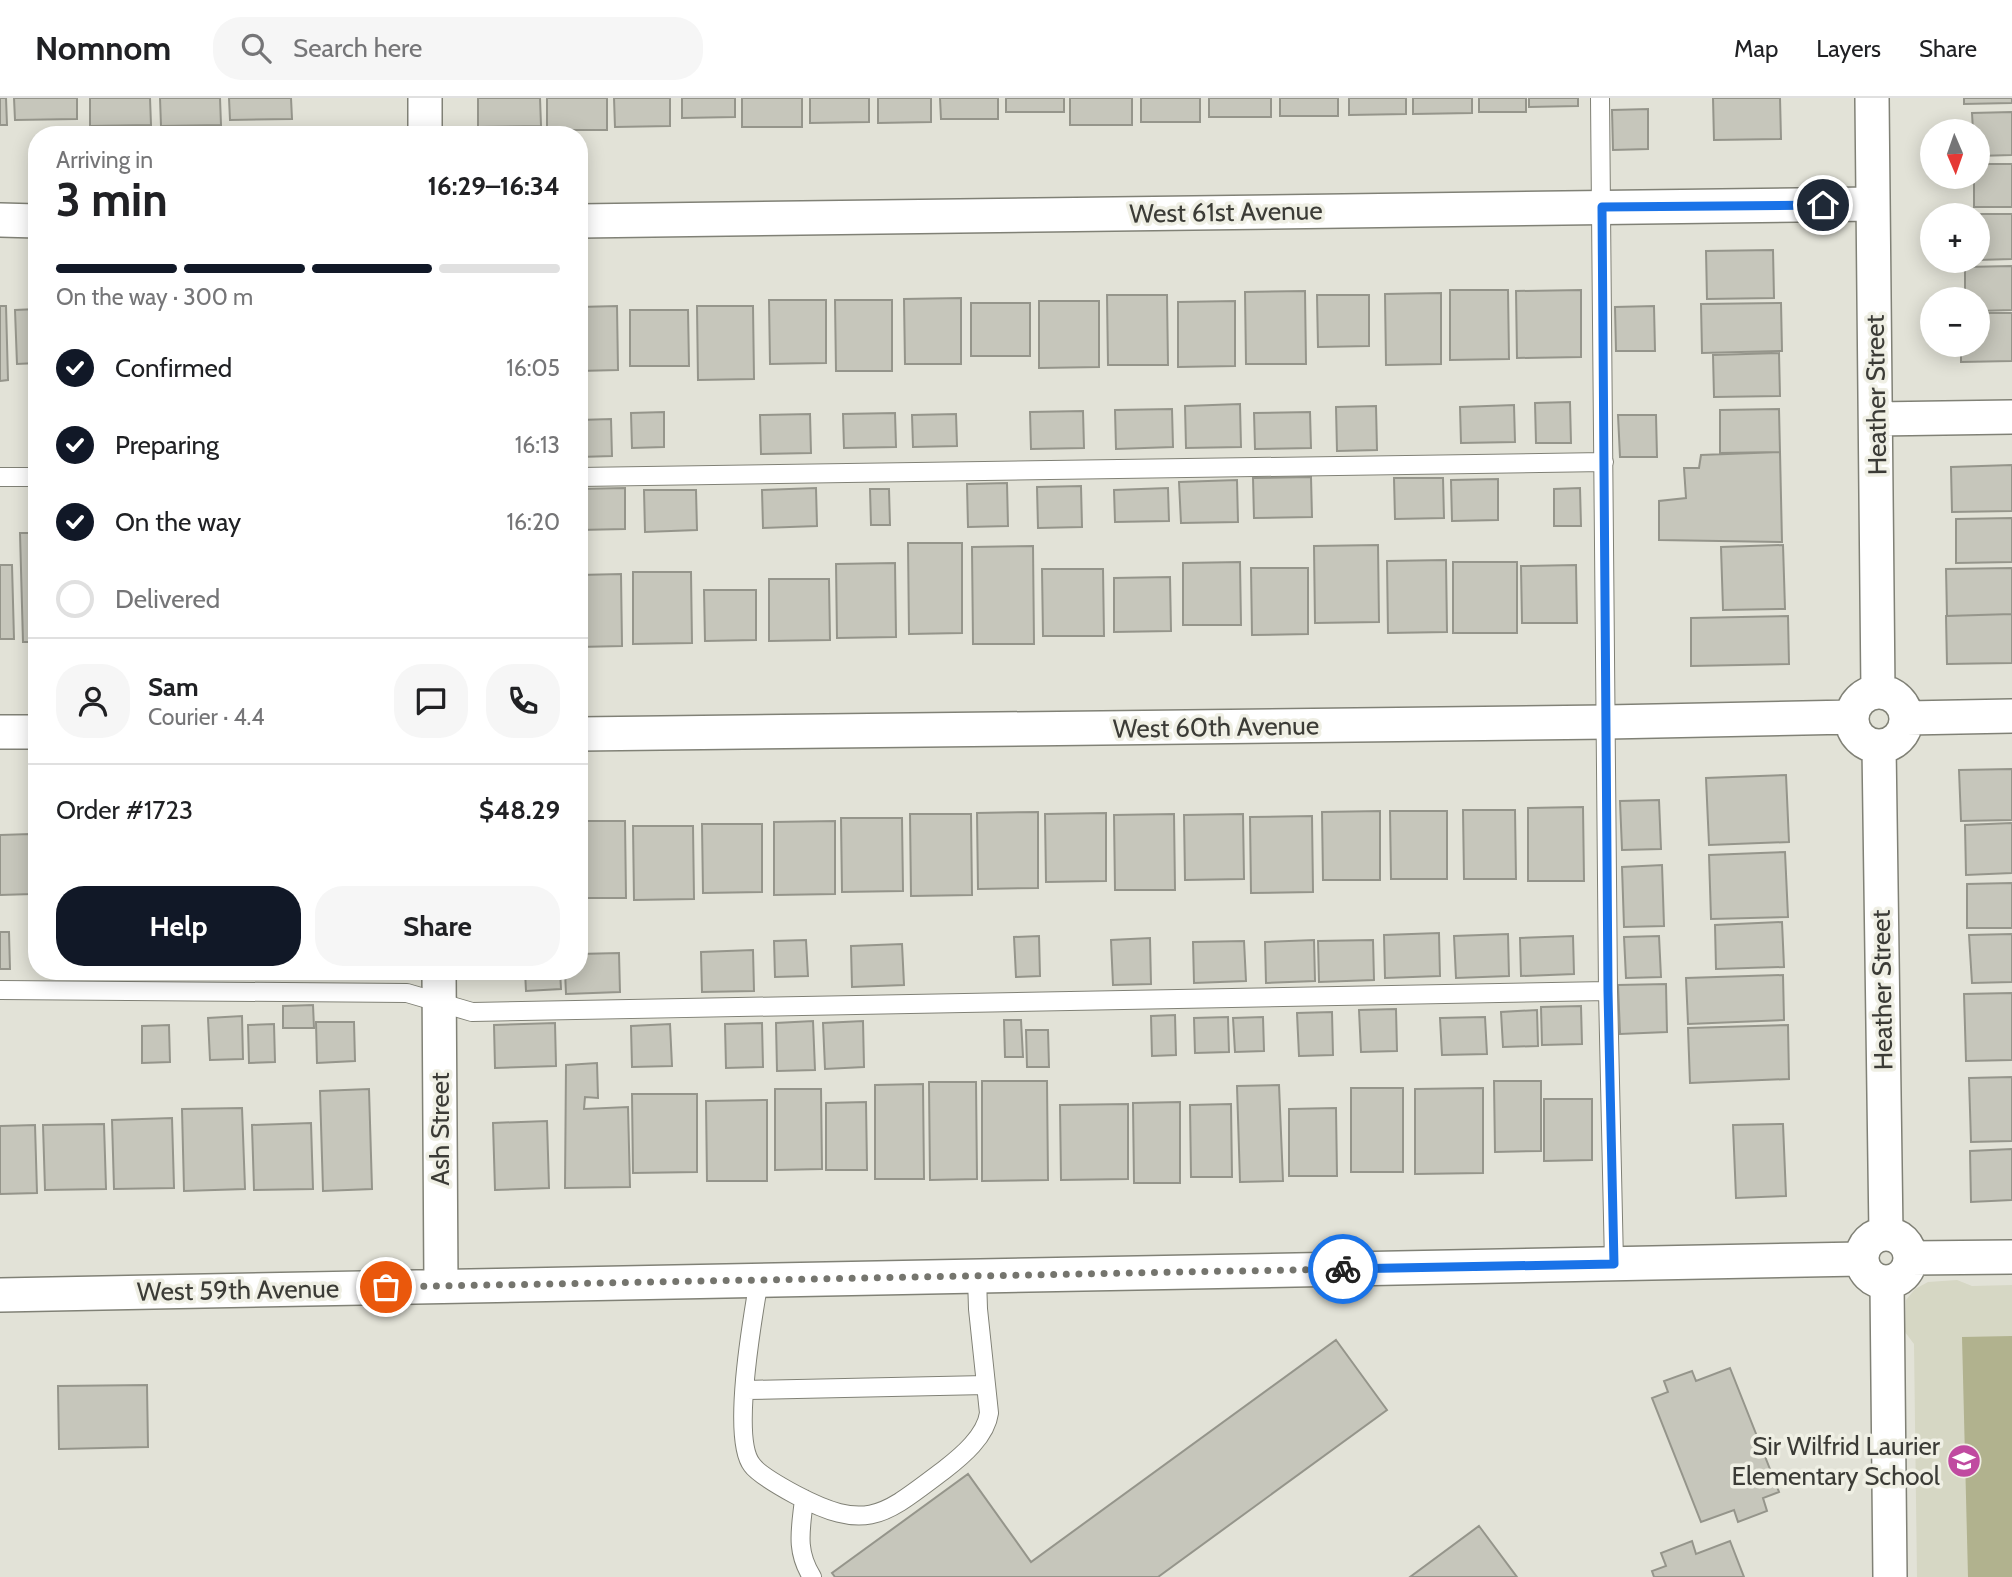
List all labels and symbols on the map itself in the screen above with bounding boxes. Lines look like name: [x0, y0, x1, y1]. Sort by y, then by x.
north arrow: [1920, 119, 1990, 189]
pin: [1793, 175, 1853, 235]
street label: West 61st Avenue: [1129, 194, 1323, 230]
street label: Heather Street: [1859, 314, 1893, 476]
street label: West 60th Avenue: [1113, 709, 1319, 745]
street label: Heather Street: [1865, 909, 1899, 1071]
street label: Ash Street: [424, 1072, 456, 1186]
courier: [1308, 1234, 1378, 1304]
pin: [356, 1257, 416, 1317]
street label: West 59th Avenue: [137, 1272, 339, 1308]
place label: Sir Wilfrid Laurier Elementary School: [1732, 1430, 1941, 1492]
school or university icon: Sir Wilfrid Laurier Elementary School: [1945, 1442, 1983, 1480]

